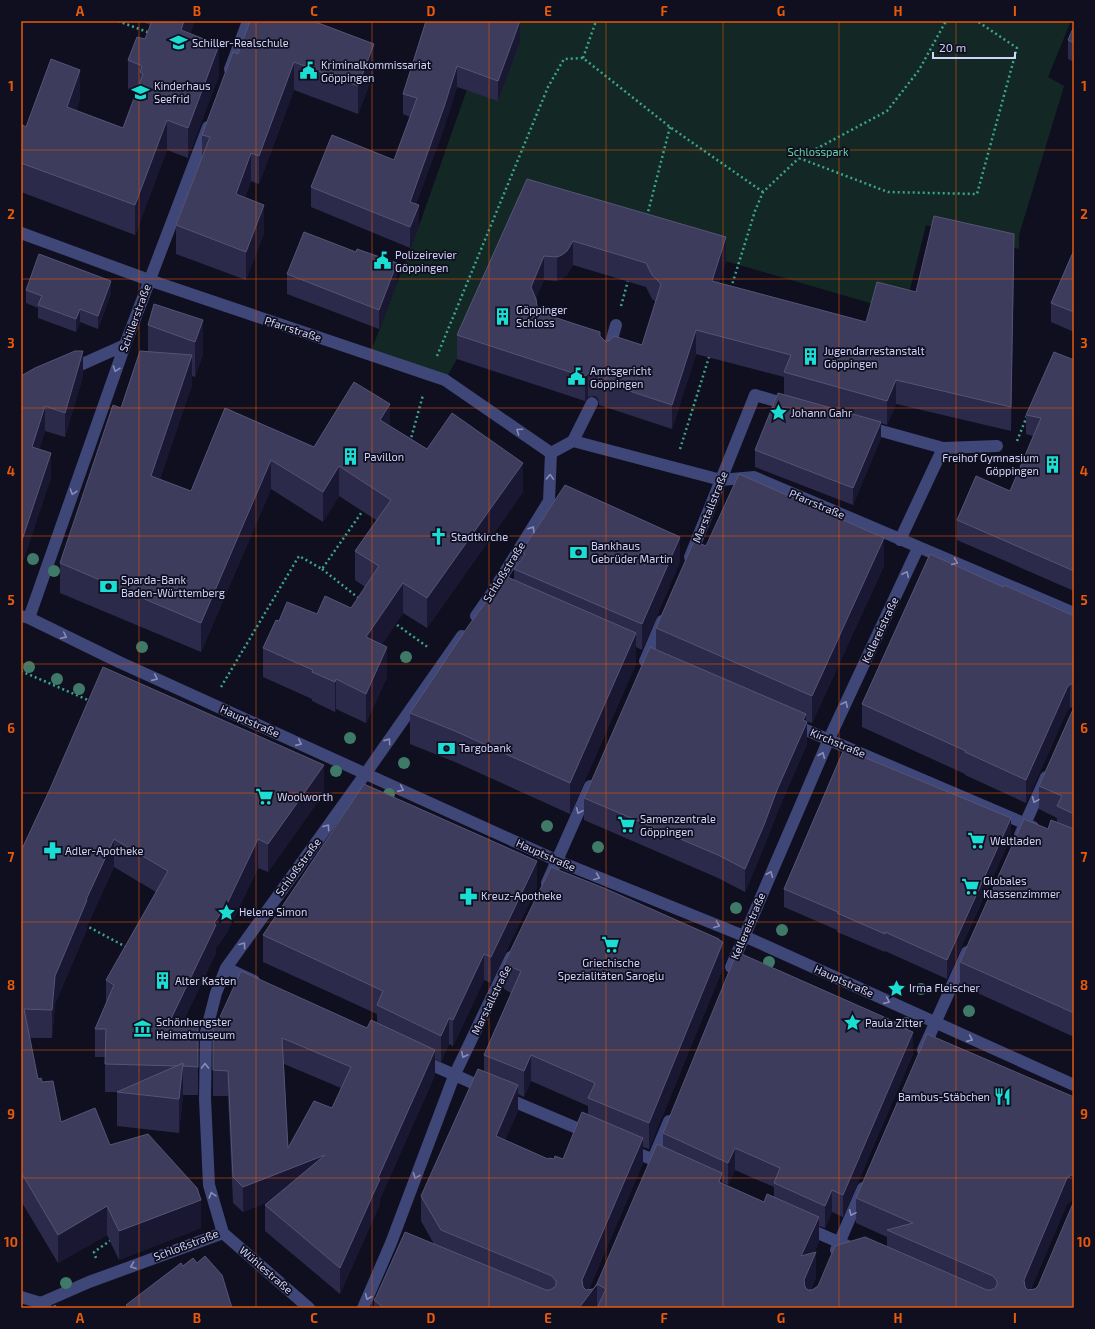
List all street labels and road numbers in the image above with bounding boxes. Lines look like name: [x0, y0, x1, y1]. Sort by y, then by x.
street label: Schillerstraße: [116, 282, 153, 353]
street label: Pfarrstraße: [263, 313, 323, 344]
street label: Marstallstraße: [689, 469, 730, 544]
street label: Pfarrstraße: [787, 486, 847, 521]
street label: Schloßstraße: [480, 539, 527, 604]
street label: Kellereistraße: [859, 595, 901, 665]
street label: Hauptstraße: [218, 702, 282, 739]
street label: Kirchstraße: [809, 725, 868, 760]
street label: Schloßstraße: [272, 835, 323, 898]
street label: Hauptstraße: [514, 836, 578, 873]
street label: Kellereistraße: [728, 890, 767, 961]
street label: Hauptstraße: [812, 962, 876, 999]
street label: Marstallstraße: [468, 963, 513, 1037]
street label: Schloßstraße: [152, 1226, 220, 1263]
street label: Wühlestraße: [237, 1243, 295, 1296]

